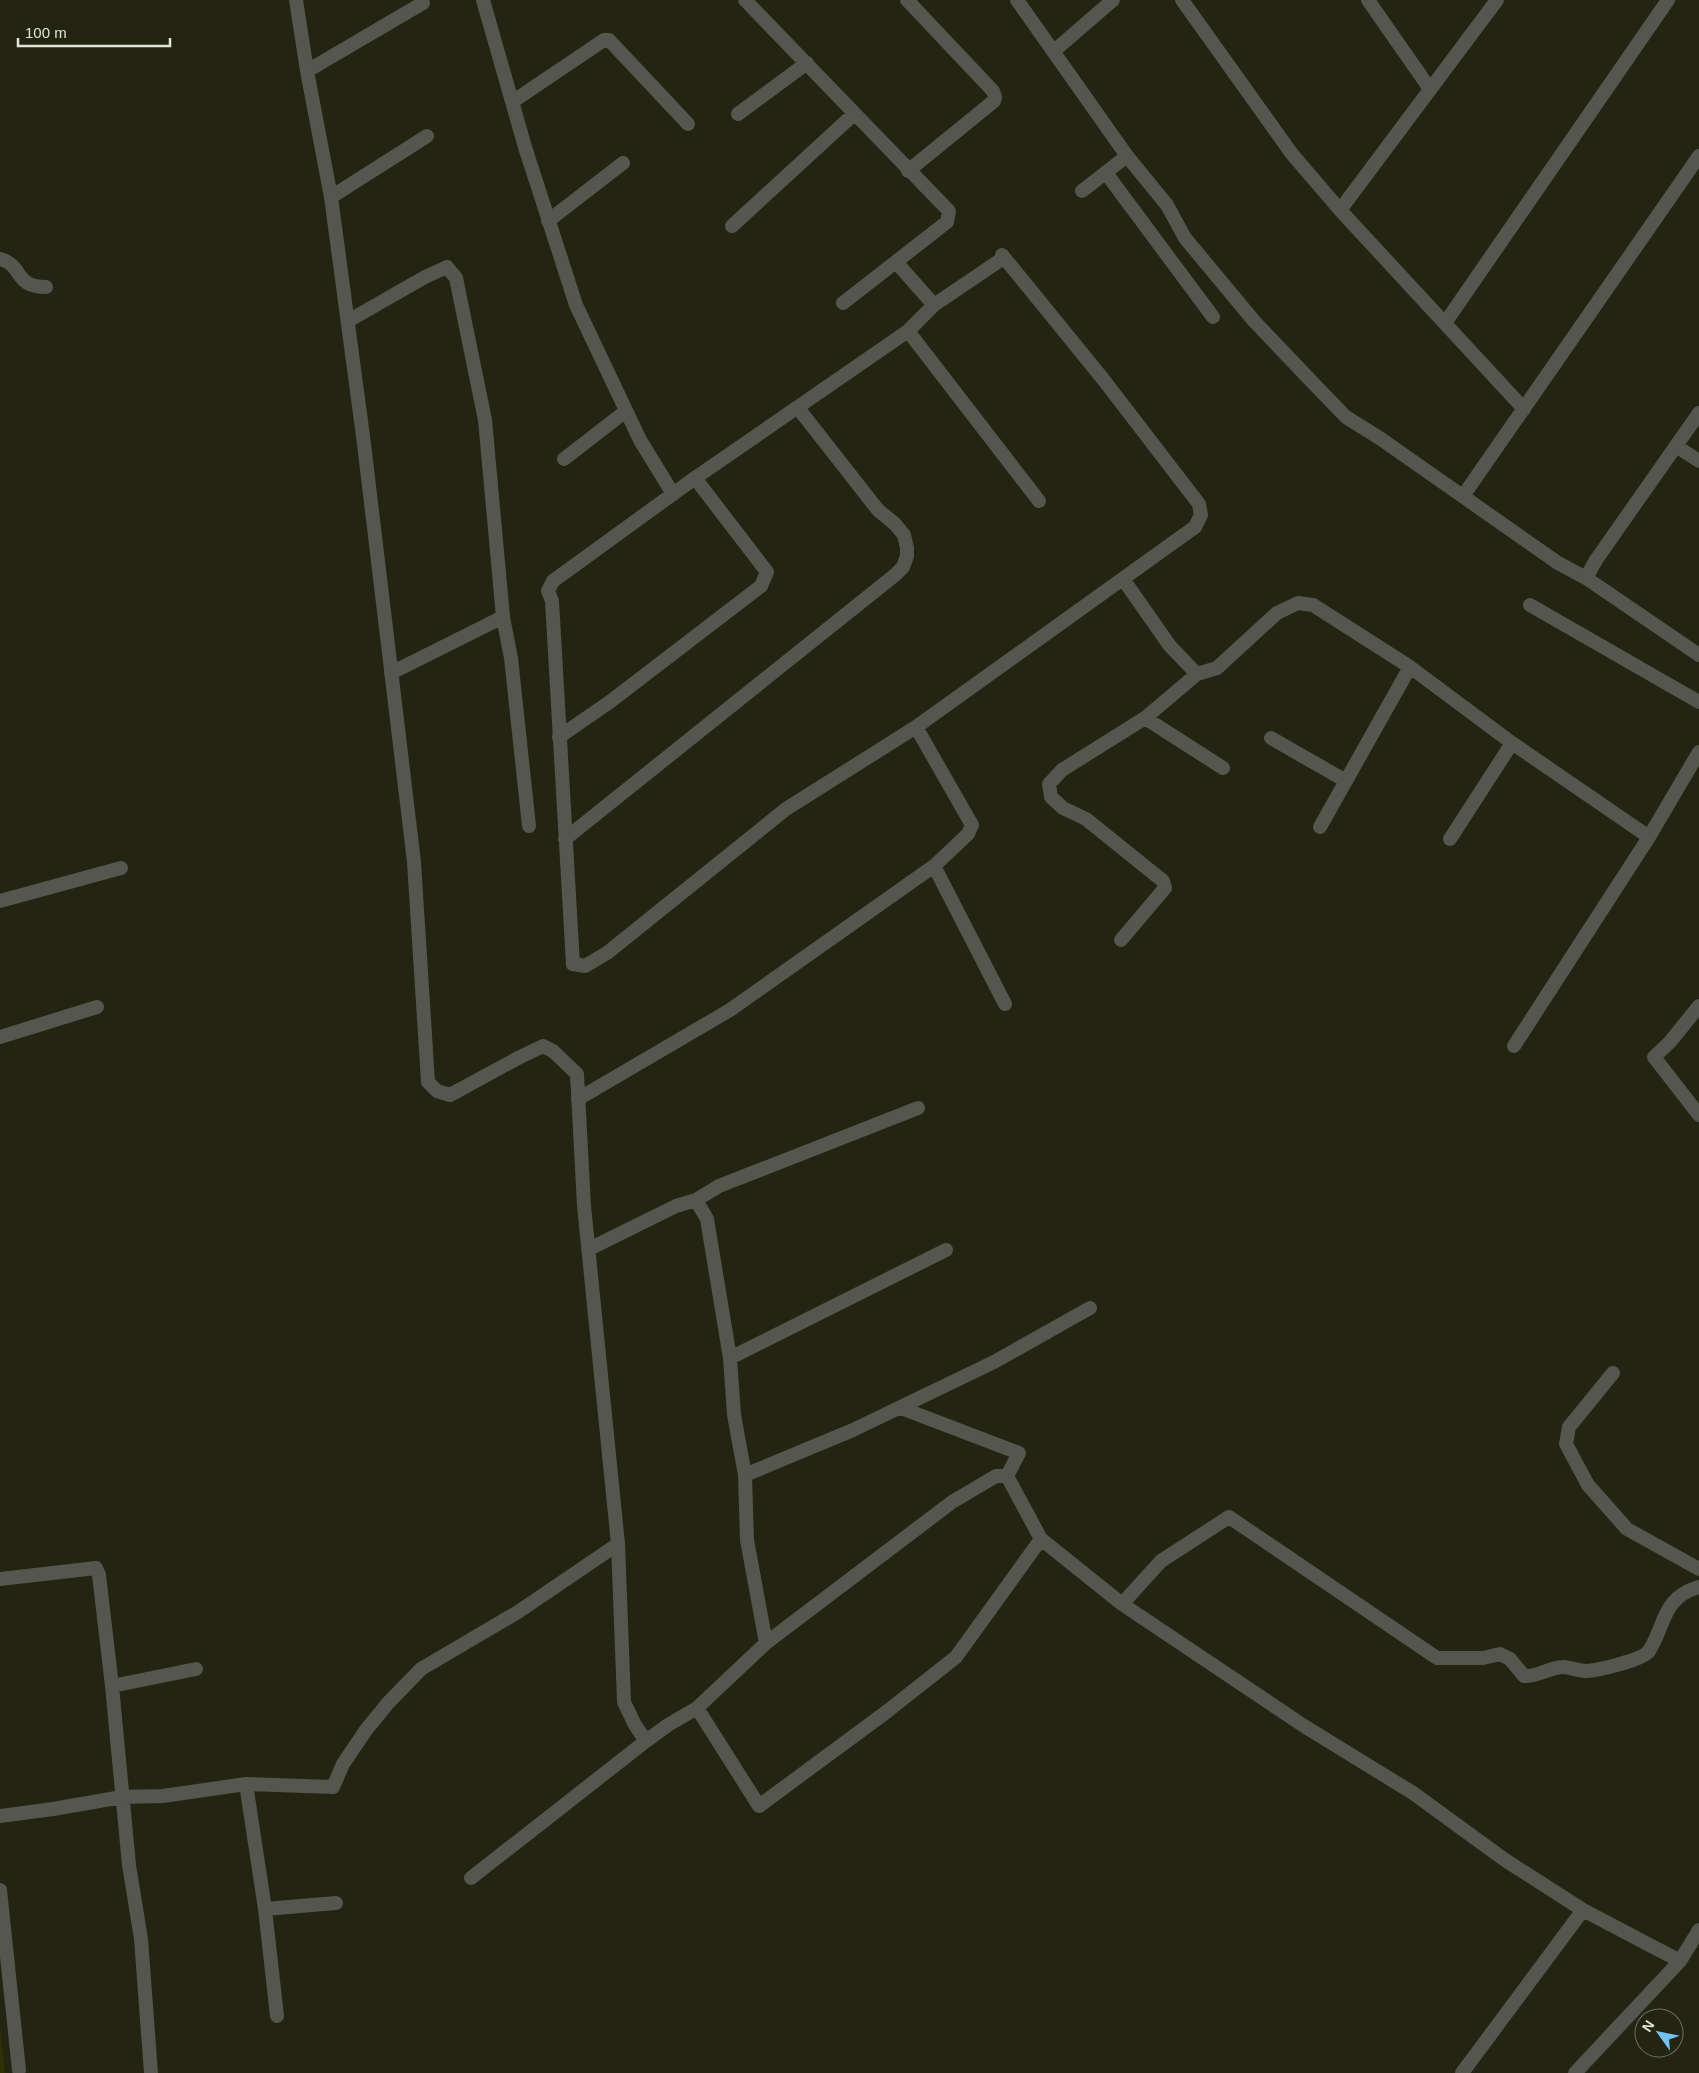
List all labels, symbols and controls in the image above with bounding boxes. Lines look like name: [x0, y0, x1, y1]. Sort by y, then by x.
scale bar: [18, 15, 170, 47]
text: 100 m: [25, 24, 67, 41]
north arrow: [1634, 2008, 1684, 2058]
text: N: [1639, 2017, 1658, 2035]

